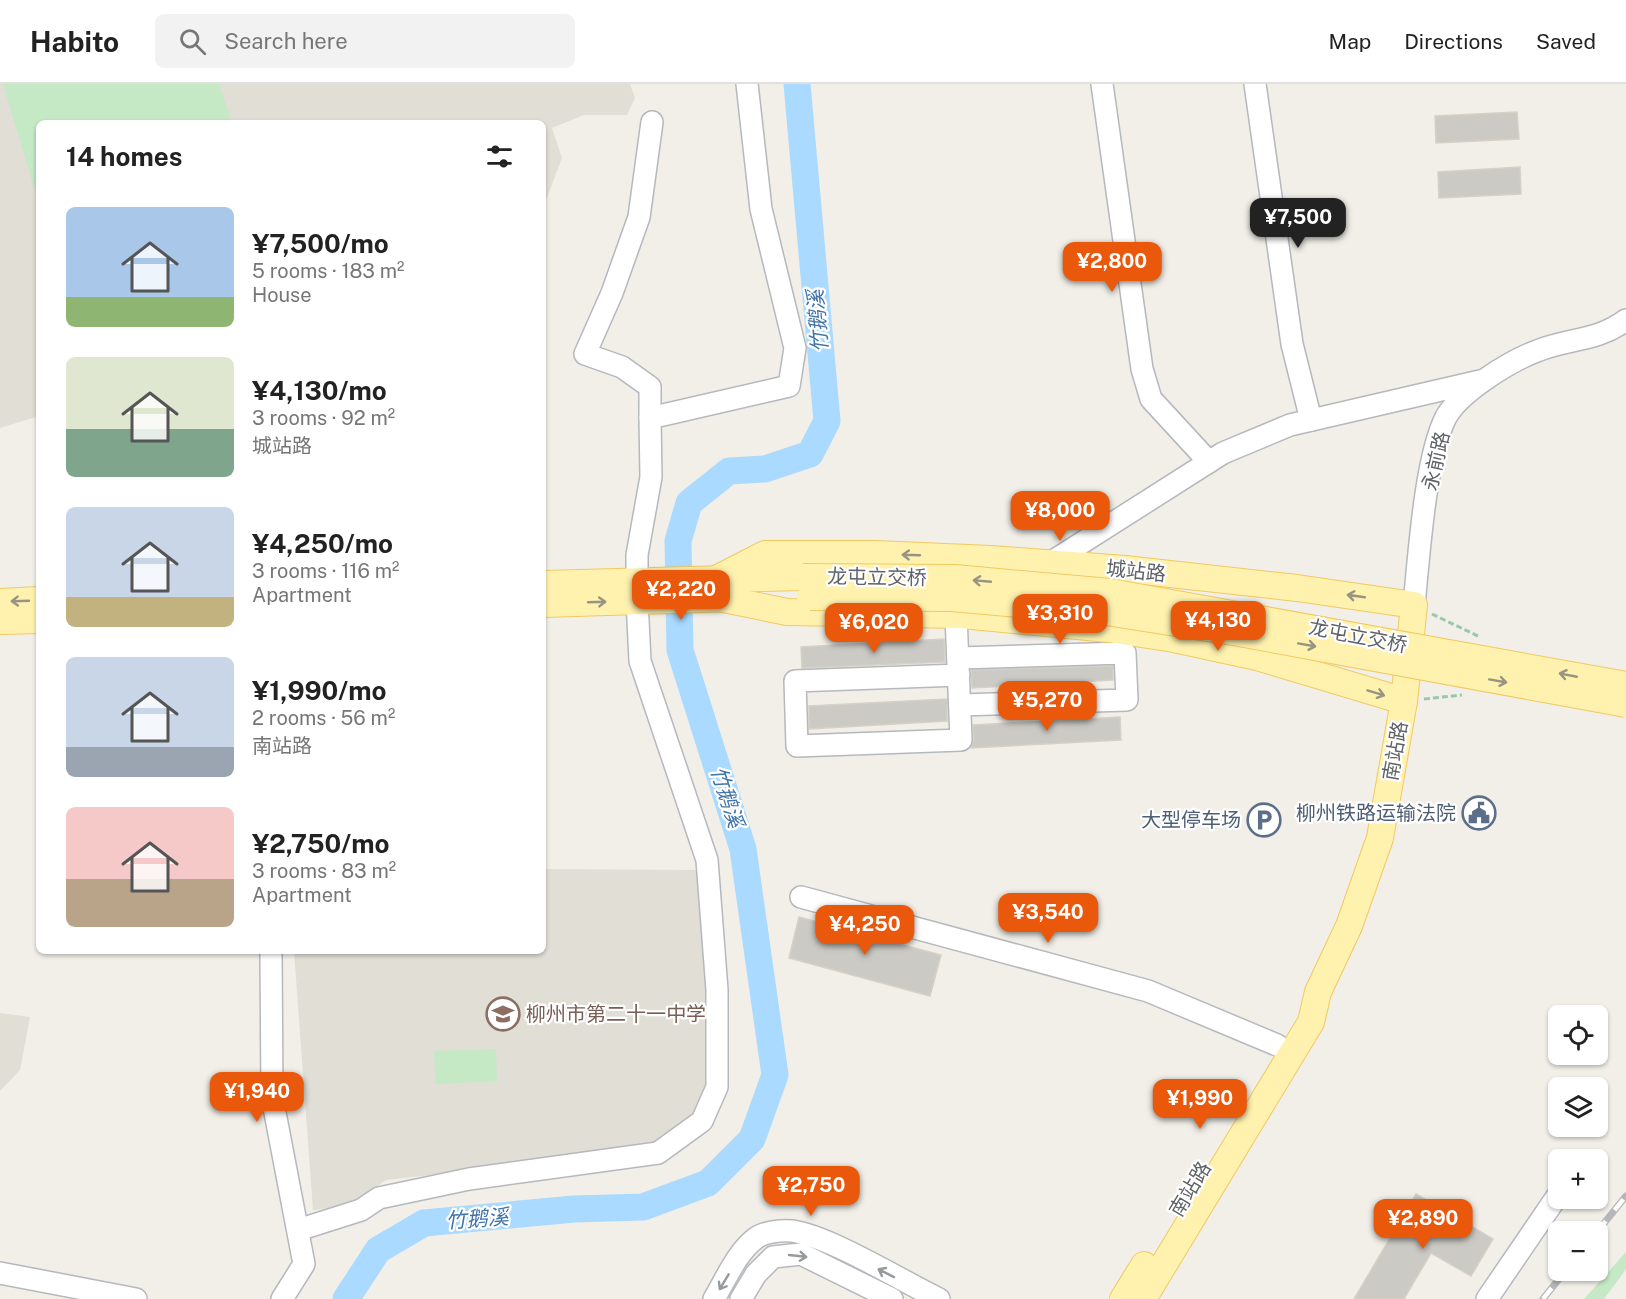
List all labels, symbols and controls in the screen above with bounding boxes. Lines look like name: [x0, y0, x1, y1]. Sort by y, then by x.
search box: [155, 14, 575, 68]
text: Habito: [30, 25, 119, 58]
icon: search: [176, 25, 209, 58]
text: Search here: [224, 28, 348, 54]
text: Map: [1329, 29, 1371, 54]
text: Directions: [1404, 29, 1503, 54]
text: Saved: [1536, 29, 1596, 54]
icon: filters: [483, 140, 516, 173]
text: 14 homes: [66, 141, 182, 172]
pin: ¥7,500: [1249, 198, 1347, 249]
text: ¥7,500: [1264, 205, 1332, 229]
text: ¥7,500/mo: [252, 228, 389, 259]
icon: home: [114, 231, 186, 303]
pin: ¥2,800: [1063, 242, 1161, 293]
text: ¥2,800: [1077, 249, 1147, 273]
text: 5 rooms · 183 m²: [252, 259, 404, 283]
text: House: [252, 283, 312, 307]
water label: 竹鹅溪: [802, 287, 833, 354]
text: ¥4,130/mo: [252, 375, 387, 406]
icon: home: [114, 381, 186, 453]
text: 3 rooms · 92 m²: [252, 406, 395, 430]
street label: 永前路: [1418, 429, 1454, 493]
text: 城站路: [252, 434, 312, 458]
pin: ¥8,000: [1011, 491, 1109, 542]
text: ¥8,000: [1025, 498, 1095, 522]
text: ¥4,250/mo: [252, 528, 393, 559]
icon: home: [114, 531, 186, 603]
one-way arrow: [902, 550, 922, 561]
street label: 城站路: [1105, 556, 1167, 586]
text: 3 rooms · 116 m²: [252, 559, 399, 583]
street label: 龙屯立交桥: [827, 564, 927, 590]
pin: ¥2,220: [632, 570, 730, 621]
one-way arrow: [973, 575, 993, 586]
text: ¥2,220: [646, 577, 716, 601]
text: Apartment: [252, 583, 352, 607]
one-way arrow: [1347, 591, 1367, 602]
pin: ¥3,310: [1011, 594, 1109, 645]
one-way arrow: [10, 595, 30, 607]
one-way arrow: [586, 596, 606, 607]
text: ¥3,310: [1027, 601, 1093, 625]
pin: ¥4,130: [1169, 601, 1267, 652]
pin: ¥6,020: [825, 603, 923, 654]
text: ¥4,130: [1185, 608, 1251, 632]
text: ¥6,020: [839, 610, 909, 634]
street label: 龙屯立交桥: [1307, 615, 1409, 657]
one-way arrow: [1296, 640, 1316, 651]
one-way arrow: [1559, 669, 1579, 680]
text: ¥1,990/mo: [252, 675, 386, 706]
one-way arrow: [1488, 676, 1508, 687]
icon: home: [114, 681, 186, 753]
pin: ¥5,270: [998, 681, 1096, 732]
text: ¥5,270: [1012, 688, 1082, 712]
one-way arrow: [1366, 688, 1385, 699]
text: 2 rooms · 56 m²: [252, 706, 395, 730]
street label: 南站路: [1378, 719, 1412, 783]
text: 南站路: [252, 734, 312, 758]
water label: 竹鹅溪: [706, 763, 750, 833]
public building icon: 柳州铁路运输法院: [1461, 795, 1497, 831]
place label: 柳州铁路运输法院: [1296, 801, 1456, 825]
parking icon: 大型停车场: [1246, 802, 1282, 838]
place label: 大型停车场: [1141, 808, 1241, 832]
text: ¥2,750/mo: [252, 828, 389, 859]
icon: home: [114, 831, 186, 903]
text: 3 rooms · 83 m²: [252, 859, 396, 883]
text: Apartment: [252, 883, 352, 907]
pin: ¥3,540: [999, 893, 1097, 944]
text: ¥3,540: [1012, 900, 1084, 924]
pin: ¥4,250: [816, 905, 914, 956]
text: ¥4,250: [829, 912, 901, 936]
school or university icon: 柳州市第二十一中学: [485, 996, 521, 1032]
place label: 柳州市第二十一中学: [526, 1002, 706, 1026]
map controls: [1548, 1005, 1608, 1281]
button: locate: [1548, 1005, 1608, 1065]
pin: ¥1,940: [208, 1072, 306, 1123]
button: layers: [1548, 1077, 1608, 1137]
text: ¥1,940: [224, 1079, 290, 1103]
pin: ¥1,990: [1151, 1079, 1249, 1130]
text: ¥1,990: [1167, 1086, 1233, 1110]
button: +: [1548, 1149, 1608, 1209]
street label: 南站路: [1164, 1157, 1216, 1221]
pin: ¥2,750: [762, 1166, 860, 1217]
text: ¥2,750: [777, 1173, 845, 1197]
pin: ¥2,890: [1374, 1199, 1472, 1250]
water label: 竹鹅溪: [445, 1204, 511, 1233]
text: ¥2,890: [1388, 1206, 1458, 1230]
button: −: [1548, 1221, 1608, 1281]
one-way arrow: [788, 1251, 808, 1262]
one-way arrow: [878, 1266, 896, 1278]
one-way arrow: [718, 1273, 730, 1290]

